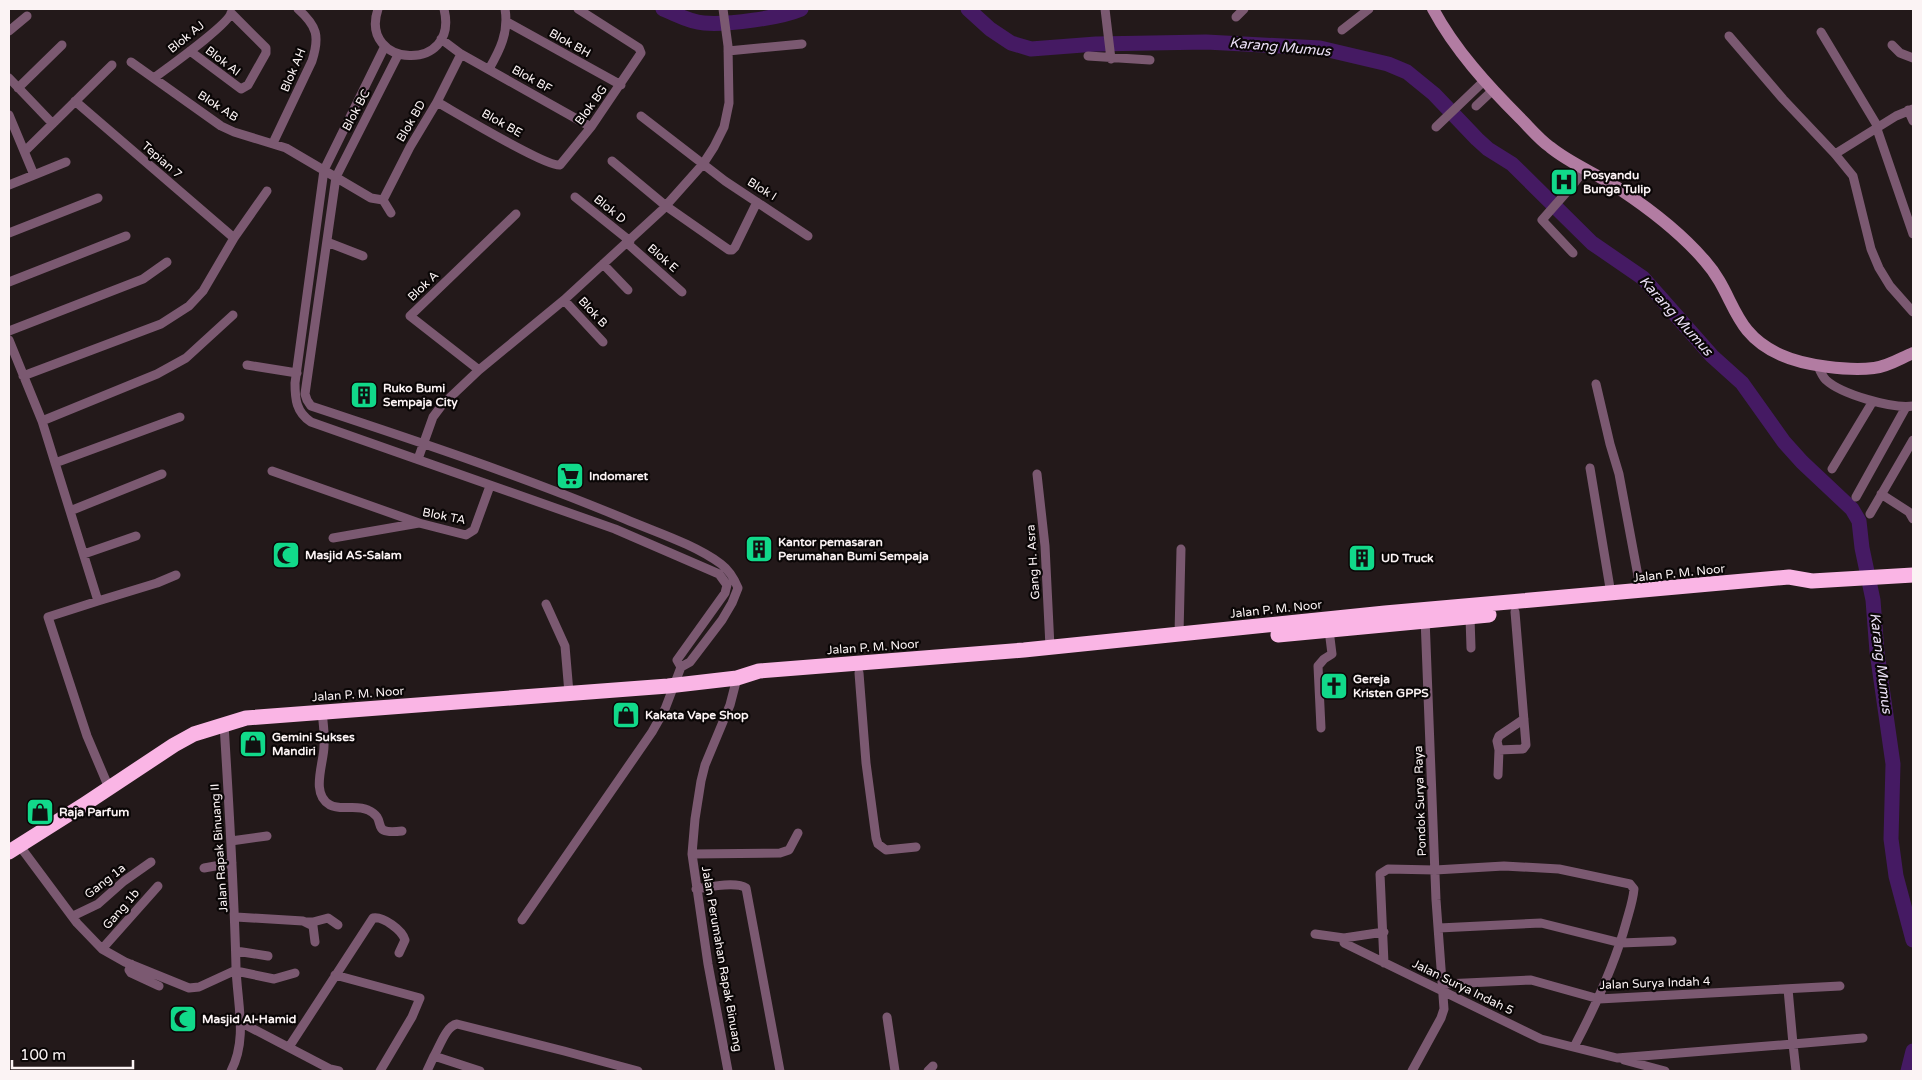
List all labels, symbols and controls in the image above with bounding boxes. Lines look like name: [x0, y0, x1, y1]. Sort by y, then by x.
street label: Blok AJ: [165, 18, 207, 56]
street label: Blok BH: [547, 26, 593, 60]
water label: Karang Mumus: [1229, 34, 1333, 60]
street label: Blok AI: [203, 43, 243, 79]
street label: Blok AH: [278, 46, 308, 94]
street label: Blok BF: [509, 62, 555, 96]
street label: Blok BG: [572, 82, 610, 128]
street label: Blok BC: [339, 87, 373, 133]
street label: Blok AB: [195, 88, 241, 124]
street label: Blok BD: [394, 98, 428, 144]
street label: Blok BE: [479, 106, 525, 140]
street label: Tepian 7: [139, 139, 185, 181]
hospital icon: Posyandu Bunga Tulip: [1549, 167, 1579, 197]
place label: Posyandu Bunga Tulip: [1583, 168, 1651, 197]
street label: Blok I: [745, 175, 779, 203]
street label: Blok D: [591, 192, 629, 226]
street label: Blok E: [645, 241, 681, 275]
street label: Blok A: [405, 268, 441, 304]
water label: Karang Mumus: [1636, 273, 1717, 360]
street label: Blok B: [575, 294, 611, 330]
building icon: Ruko Bumi Sempaja City: [349, 380, 379, 410]
place label: Ruko Bumi Sempaja City: [383, 381, 458, 410]
supermarket icon: Indomaret: [555, 461, 585, 491]
place label: Indomaret: [589, 469, 648, 483]
street label: Blok TA: [421, 505, 467, 527]
street label: Gang H. Asra: [1023, 524, 1043, 600]
building icon: Kantor pemasaran Perumahan Bumi Sempaja: [744, 534, 774, 564]
place label: Kantor pemasaran Perumahan Bumi Sempaja: [778, 535, 929, 564]
mosque icon: Masjid AS-Salam: [271, 540, 301, 570]
building icon: UD Truck: [1347, 543, 1377, 573]
place label: Masjid AS-Salam: [305, 548, 402, 563]
place label: UD Truck: [1381, 551, 1434, 565]
street label: Jalan P. M. Noor: [1632, 561, 1726, 585]
street label: Jalan P. M. Noor: [1229, 597, 1323, 621]
water label: Karang Mumus: [1866, 612, 1896, 716]
street label: Jalan P. M. Noor: [826, 637, 920, 657]
church icon: Gereja Kristen GPPS: [1319, 671, 1349, 701]
place label: Gereja Kristen GPPS: [1353, 672, 1429, 700]
street label: Jalan P. M. Noor: [311, 684, 405, 704]
shop icon: Kakata Vape Shop: [611, 700, 641, 730]
place label: Kakata Vape Shop: [645, 708, 749, 723]
shop icon: Gemini Sukses Mandiri: [238, 729, 268, 759]
place label: Gemini Sukses Mandiri: [272, 730, 355, 758]
street label: Pondok Surya Raya: [1411, 745, 1429, 857]
street label: Jalan Rapak Binuang II: [208, 783, 230, 913]
shop icon: Raja Parfum: [25, 797, 55, 827]
place label: Raja Parfum: [59, 805, 129, 820]
street label: Gang 1a: [82, 861, 128, 901]
street label: Jalan Perumahan Rapak Binuang: [699, 865, 745, 1053]
street label: Gang 1b: [100, 886, 142, 932]
street label: Jalan Surya Indah 5: [1410, 956, 1516, 1018]
street label: Jalan Surya Indah 4: [1599, 974, 1711, 992]
mosque icon: Masjid Al-Hamid: [168, 1004, 198, 1034]
place label: Masjid Al-Hamid: [202, 1012, 296, 1027]
scale bar: [12, 1038, 134, 1070]
text: 100 m: [20, 1046, 66, 1064]

